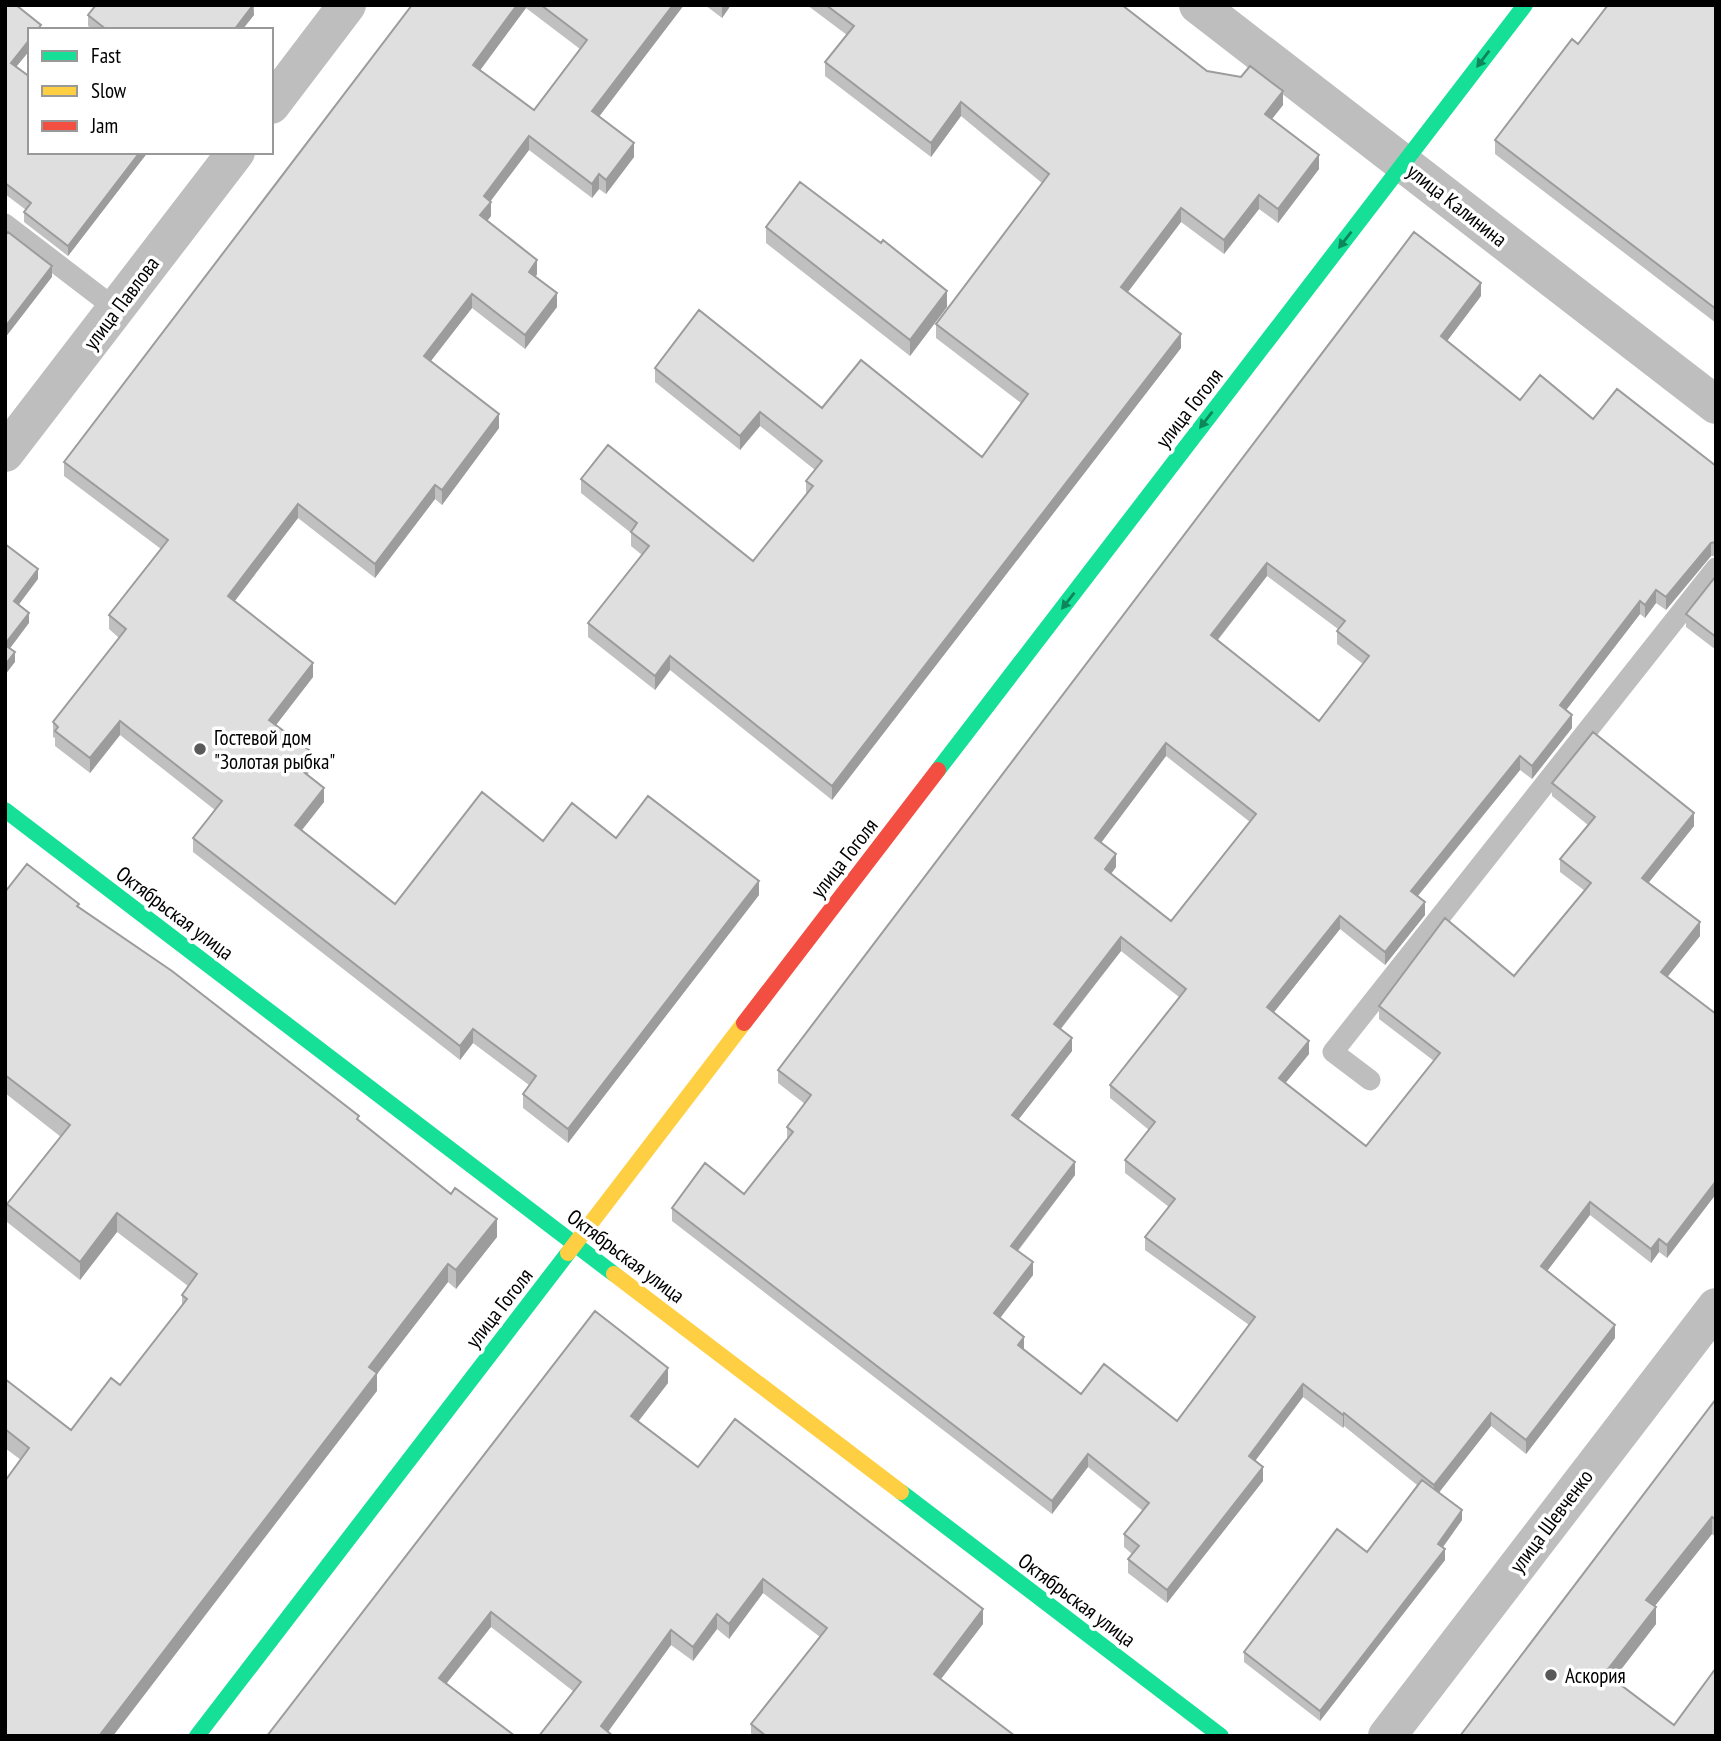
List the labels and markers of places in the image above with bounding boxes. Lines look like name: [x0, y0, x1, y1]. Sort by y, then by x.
place label: Гостевой дом "Золотая рыбка": [214, 724, 335, 775]
marker: Гостевой дом "Золотая рыбка": [192, 741, 208, 757]
place label: Аскория: [1565, 1662, 1626, 1689]
marker: Аскория: [1543, 1667, 1559, 1683]

